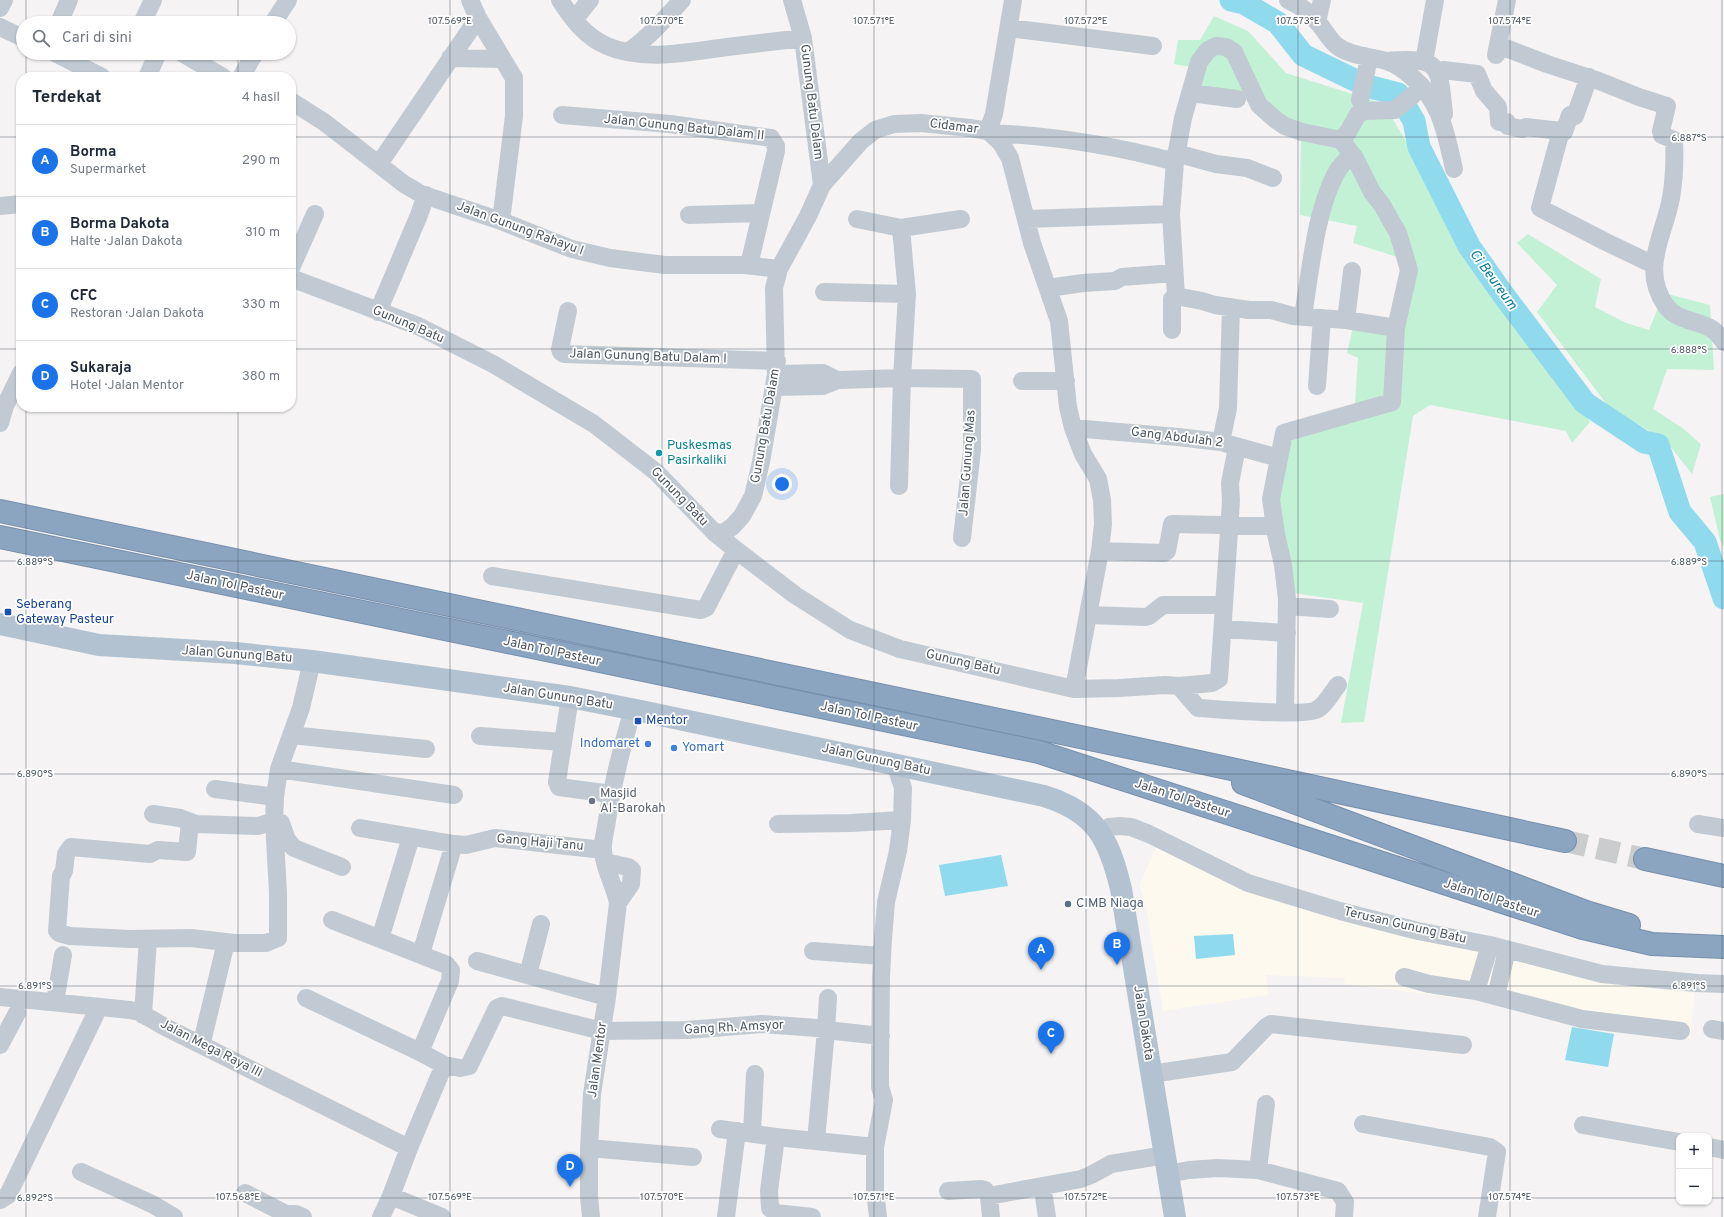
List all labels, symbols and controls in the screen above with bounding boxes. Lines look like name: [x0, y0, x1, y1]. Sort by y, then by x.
text: 107.569°E: [428, 15, 472, 28]
text: 107.570°E: [640, 15, 684, 28]
text: 107.571°E: [853, 15, 895, 28]
text: 107.572°E: [1064, 15, 1108, 28]
text: 107.573°E: [1276, 15, 1320, 28]
text: 107.574°E: [1489, 15, 1531, 28]
search box: [16, 16, 296, 60]
icon: search: [30, 27, 52, 49]
text: Cari di sini: [62, 29, 132, 48]
street label: Gunung Batu Dalam: [796, 43, 826, 161]
text: Terdekat: [32, 87, 101, 109]
text: 4 hasil: [242, 90, 280, 106]
street label: Jalan Gunung Batu Dalam II: [603, 112, 765, 144]
street label: Cidamar: [929, 116, 979, 138]
text: 6.887°S: [1671, 132, 1707, 145]
text: Borma: [70, 143, 116, 162]
text: A: [40, 153, 50, 169]
text: 290 m: [242, 153, 280, 169]
text: Supermarket: [70, 162, 146, 178]
street label: Jalan Gunung Rahayu I: [454, 199, 586, 259]
text: Borma Dakota: [70, 215, 169, 234]
text: B: [41, 225, 49, 241]
text: 310 m: [245, 225, 280, 241]
text: Halte · Jalan Dakota: [70, 234, 182, 250]
water label: Ci Beureum: [1465, 247, 1521, 314]
text: CFC: [70, 287, 97, 306]
text: C: [41, 297, 49, 313]
text: 330 m: [242, 297, 280, 313]
street label: Gunung Batu: [370, 303, 446, 347]
text: Restoran · Jalan Dakota: [70, 306, 204, 322]
text: 6.888°S: [1671, 344, 1707, 357]
street label: Jalan Gunung Batu Dalam I: [569, 346, 727, 368]
text: Sukaraja: [70, 359, 132, 378]
street label: Gunung Batu Dalam: [748, 367, 784, 485]
text: D: [40, 369, 50, 385]
text: 380 m: [242, 369, 280, 385]
text: Hotel · Jalan Mentor: [70, 378, 184, 394]
street label: Jalan Gunung Mas: [956, 409, 980, 517]
street label: Gang Abdulah 2: [1130, 424, 1224, 452]
place label: Puskesmas Pasirkaliki: [667, 438, 732, 469]
marker: Puskesmas Pasirkaliki: [654, 448, 664, 458]
street label: Gunung Batu: [647, 464, 711, 530]
your location: [772, 474, 792, 494]
text: 6.889°S: [17, 556, 53, 569]
text: 6.889°S: [1671, 556, 1707, 569]
street label: Jalan Tol Pasteur: [185, 568, 285, 604]
place label: Seberang Gateway Pasteur: [16, 597, 114, 628]
marker: Seberang Gateway Pasteur: [3, 607, 13, 617]
street label: Jalan Tol Pasteur: [502, 634, 602, 670]
street label: Jalan Gunung Batu: [181, 643, 293, 667]
street label: Gunung Batu: [924, 647, 1002, 679]
street label: Jalan Gunung Batu: [502, 680, 614, 714]
street label: Jalan Tol Pasteur: [819, 699, 919, 735]
place label: Mentor: [646, 713, 688, 729]
marker: Mentor: [633, 716, 643, 726]
place label: Indomaret: [580, 736, 640, 752]
marker: Indomaret: [643, 739, 653, 749]
place label: Yomart: [682, 740, 725, 756]
street label: Jalan Gunung Batu: [820, 741, 932, 779]
marker: Yomart: [669, 743, 679, 753]
text: 6.890°S: [17, 768, 53, 781]
text: 6.890°S: [1671, 768, 1707, 781]
street label: Jalan Tol Pasteur: [1132, 776, 1232, 822]
place label: Masjid Al-Barokah: [600, 786, 666, 817]
marker: Masjid Al-Barokah: [587, 796, 597, 806]
street label: Gang Haji Tanu: [496, 831, 584, 855]
street label: Jalan Tol Pasteur: [1441, 876, 1541, 922]
place label: CIMB Niaga: [1076, 896, 1144, 912]
marker: CIMB Niaga: [1063, 899, 1073, 909]
street label: Terusan Gunung Batu: [1342, 904, 1468, 948]
pin: B: [1104, 932, 1130, 965]
pin: A: [1028, 937, 1054, 970]
text: 6.891°S: [18, 980, 52, 993]
text: 6.891°S: [1672, 980, 1706, 993]
street label: Jalan Dakota: [1129, 984, 1157, 1062]
street label: Jalan Mega Raya III: [157, 1016, 265, 1082]
street label: Gang Rh. Amsyor: [684, 1017, 784, 1039]
street label: Jalan Mentor: [585, 1021, 611, 1099]
pin: C: [1038, 1021, 1064, 1054]
map controls: [1676, 1133, 1712, 1205]
button: +: [1676, 1133, 1712, 1169]
pin: D: [557, 1154, 583, 1187]
button: −: [1676, 1169, 1712, 1205]
text: 107.568°E: [216, 1191, 260, 1204]
text: 107.569°E: [428, 1191, 472, 1204]
text: 107.570°E: [640, 1191, 684, 1204]
text: 107.571°E: [853, 1191, 895, 1204]
text: 107.572°E: [1064, 1191, 1108, 1204]
text: 107.573°E: [1276, 1191, 1320, 1204]
text: 107.574°E: [1489, 1191, 1531, 1204]
text: 6.892°S: [17, 1192, 53, 1205]

